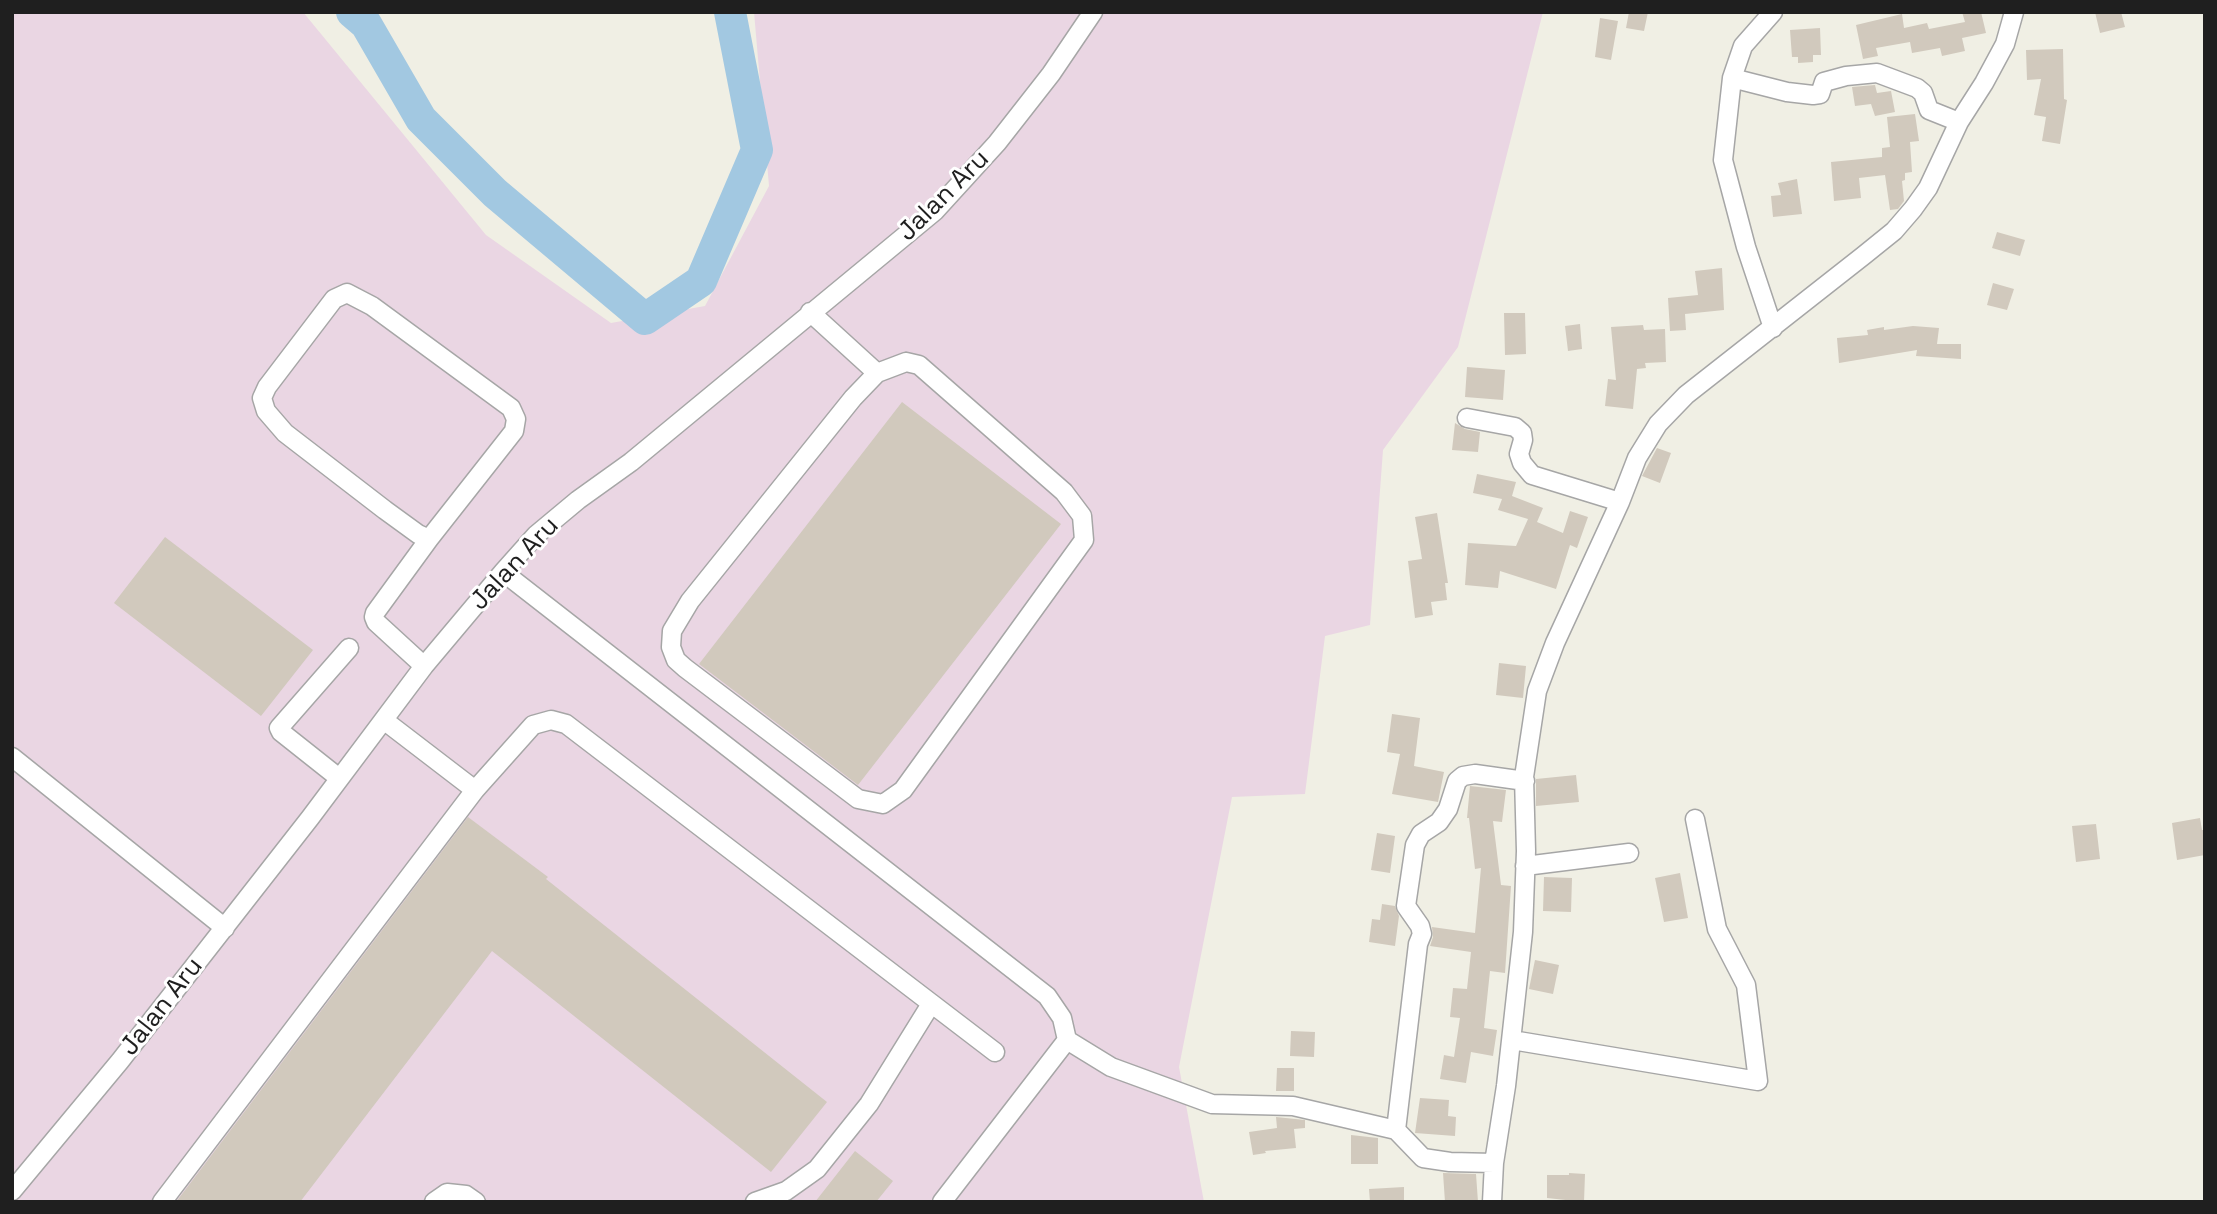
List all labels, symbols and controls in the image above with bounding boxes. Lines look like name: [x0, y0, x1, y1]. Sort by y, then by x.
street label: Jalan Aru: [892, 144, 996, 248]
street label: Jalan Aru: [464, 511, 566, 617]
street label: Jalan Aru: [114, 952, 210, 1062]

